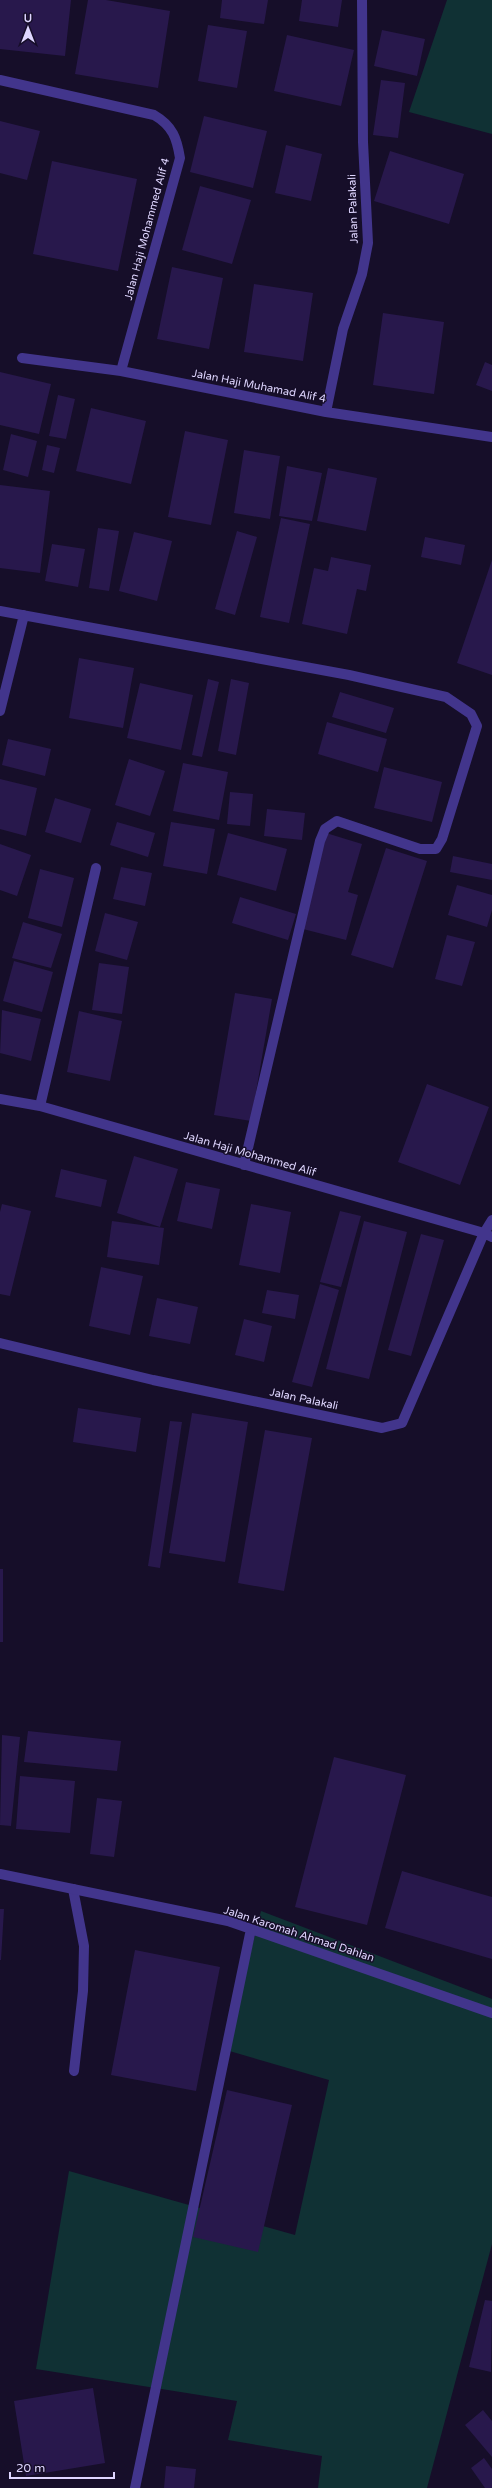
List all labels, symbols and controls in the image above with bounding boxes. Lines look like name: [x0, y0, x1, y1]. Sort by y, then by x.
north arrow: [8, 8, 48, 48]
text: U: [24, 12, 32, 25]
street label: Jalan Haji Mohammed Alif 4: [122, 156, 172, 301]
street label: Jalan Palakali: [345, 174, 361, 244]
street label: Jalan Haji Muhamad Alif 4: [191, 367, 327, 405]
street label: Jalan Haji Mohammed Alif: [182, 1129, 318, 1179]
street label: Jalan Palakali: [269, 1385, 339, 1413]
street label: Jalan Karomah Ahmad Dahlan: [222, 1903, 376, 1965]
scale bar: [10, 2454, 114, 2480]
text: 20 m: [16, 2461, 45, 2475]

